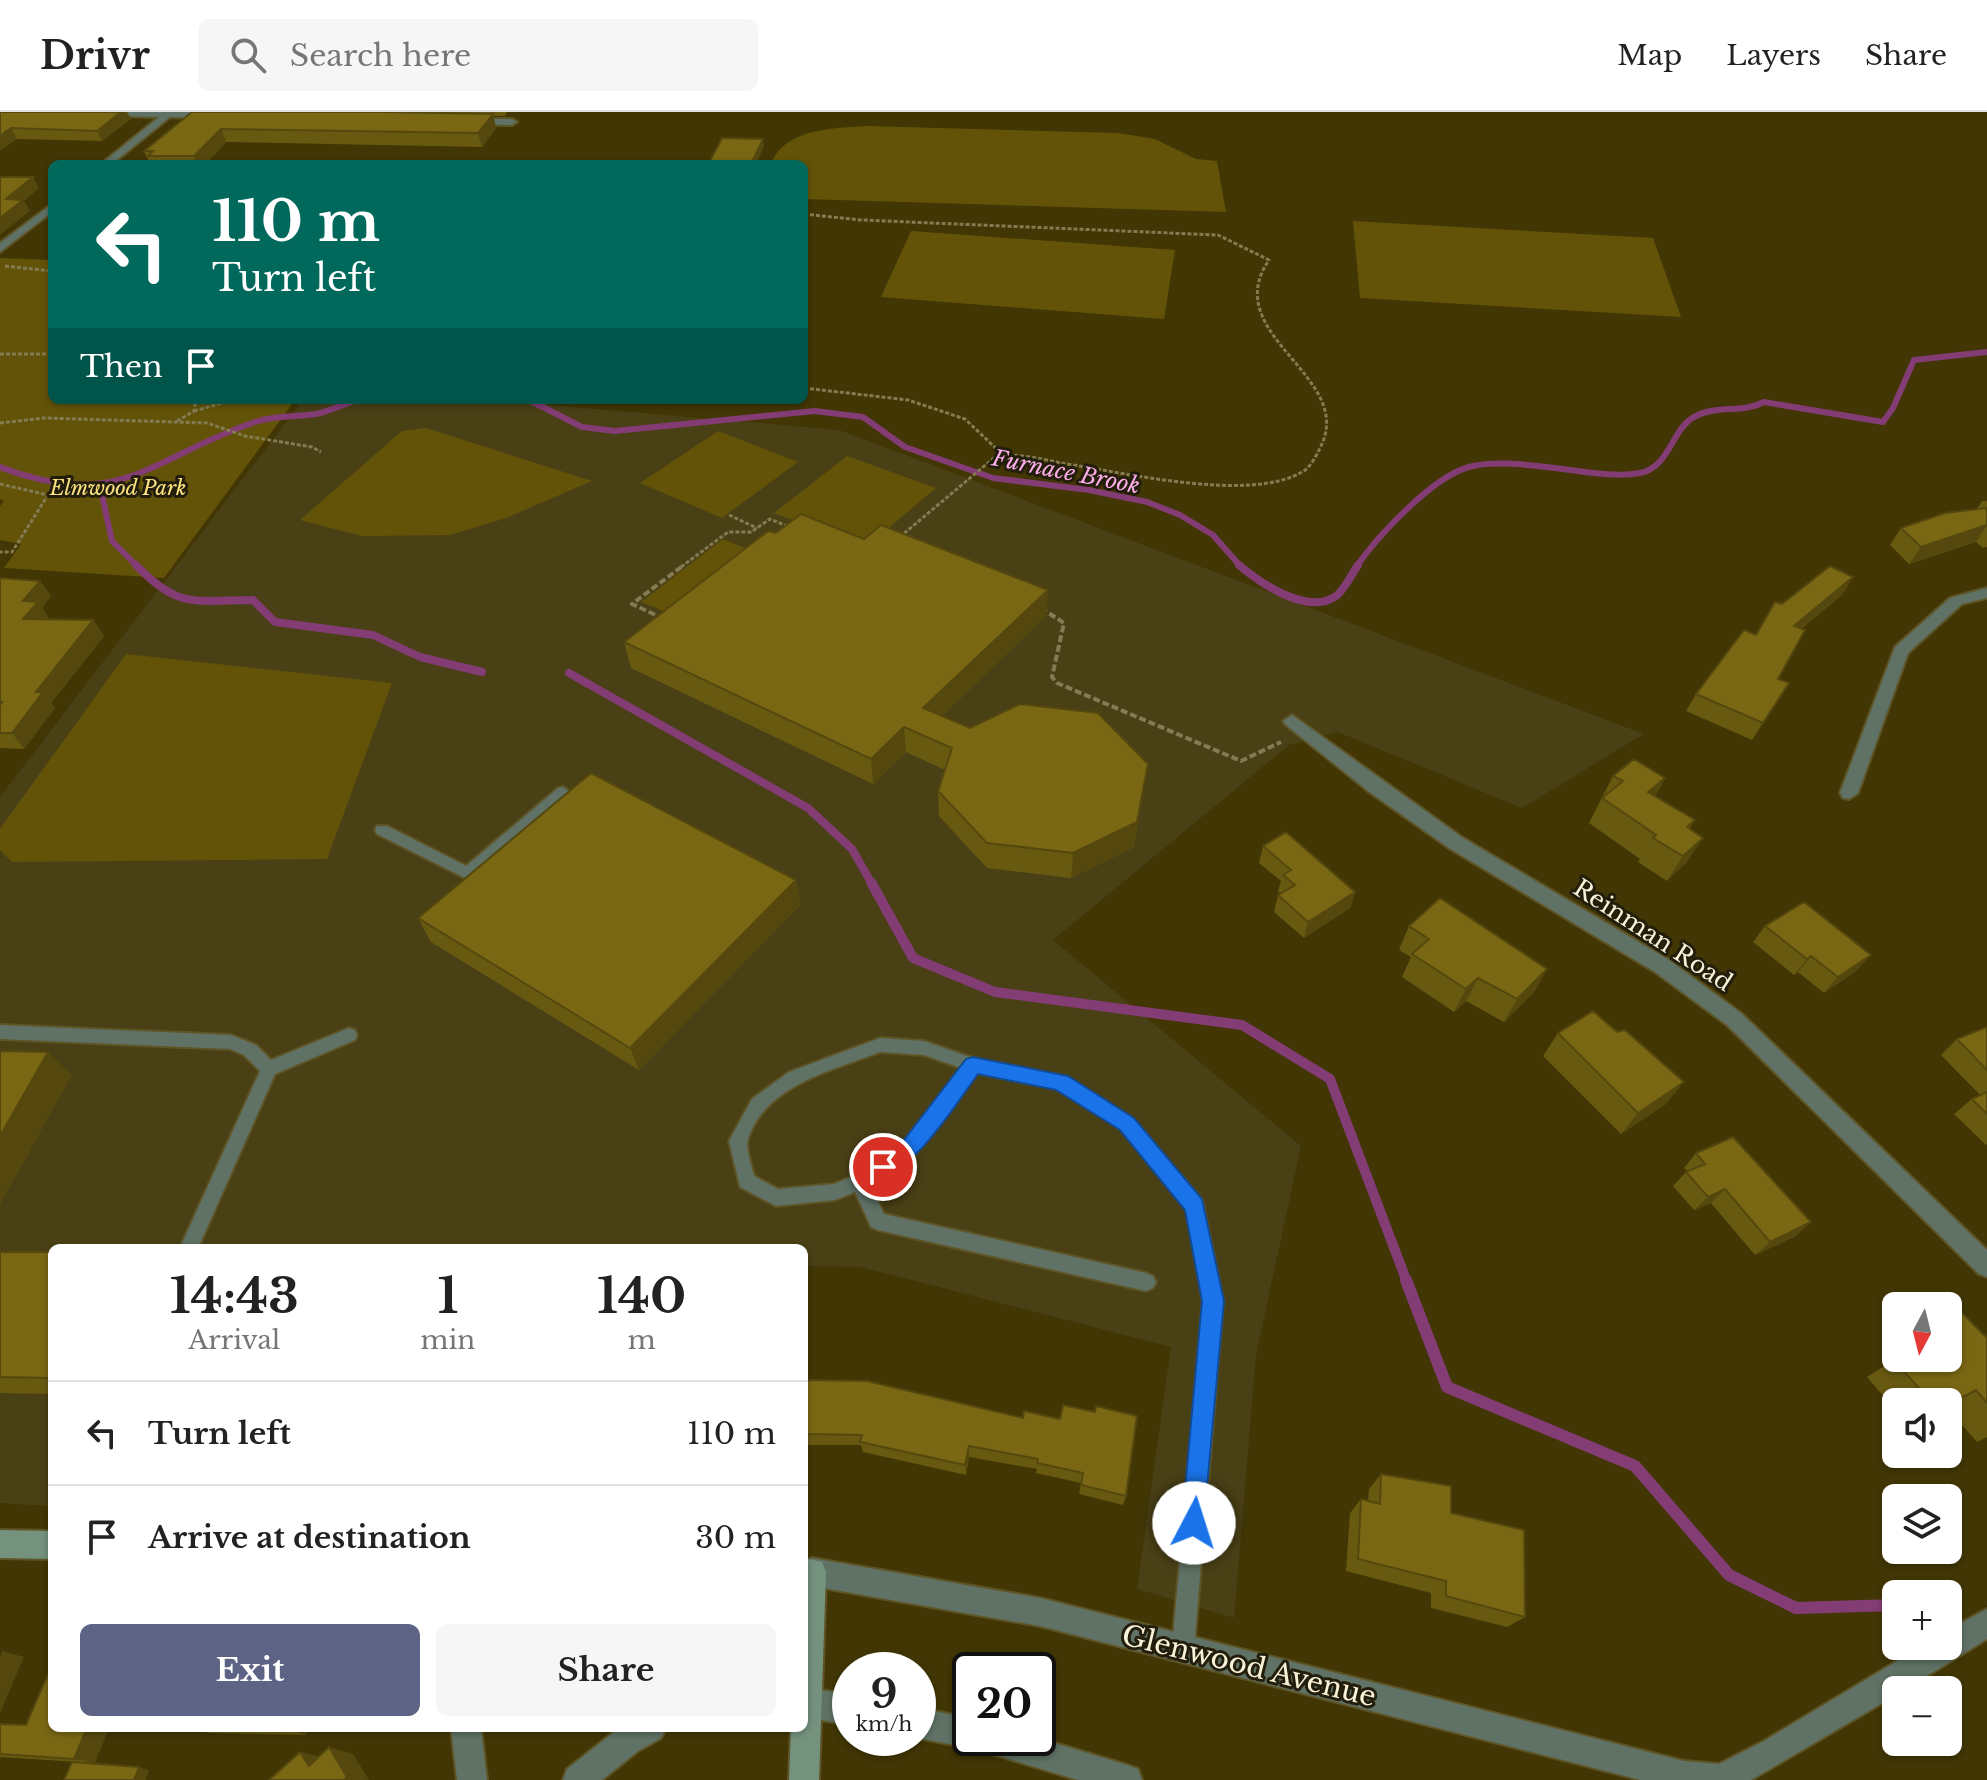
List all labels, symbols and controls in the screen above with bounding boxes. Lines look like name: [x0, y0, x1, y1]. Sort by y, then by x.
search box: [198, 19, 758, 91]
text: Drivr: [40, 32, 150, 79]
icon: search: [226, 33, 270, 77]
text: Search here: [290, 37, 471, 74]
text: Map: [1617, 38, 1682, 73]
text: Layers: [1726, 38, 1821, 73]
text: Share: [1865, 38, 1947, 73]
text: 110 m: [212, 187, 380, 256]
icon: left: [80, 192, 184, 296]
text: Turn left: [212, 256, 376, 301]
icon: arrive: [179, 344, 223, 388]
text: Then: [80, 348, 163, 385]
water label: Furnace Brook: [989, 444, 1142, 500]
park label: Elmwood Park: [49, 476, 186, 500]
street label: Reinman Road: [1568, 873, 1738, 997]
pin: [849, 1133, 917, 1201]
icon: arrive: [861, 1145, 905, 1189]
text: 14:43: [170, 1266, 299, 1326]
text: 1: [437, 1266, 458, 1326]
text: 140: [597, 1266, 686, 1326]
north arrow: [1882, 1292, 1962, 1372]
map controls: [1882, 1292, 1962, 1756]
text: Arrival: [188, 1324, 280, 1356]
text: min: [421, 1324, 475, 1356]
text: m: [628, 1324, 656, 1356]
button: sound: [1882, 1388, 1962, 1468]
icon: left: [80, 1411, 124, 1455]
text: Turn left: [148, 1415, 291, 1452]
text: 110 m: [687, 1415, 776, 1452]
position arrow: [1152, 1481, 1236, 1565]
button: layers: [1882, 1484, 1962, 1564]
icon: arrive: [80, 1515, 124, 1559]
text: Arrive at destination: [148, 1519, 471, 1556]
text: 30 m: [695, 1519, 776, 1556]
button: +: [1882, 1580, 1962, 1660]
street label: Glenwood Avenue: [1118, 1617, 1380, 1715]
button: Exit: [80, 1624, 420, 1716]
button: Share: [436, 1624, 776, 1716]
speed limit sign: 20: [952, 1652, 1056, 1756]
text: 9: [871, 1669, 897, 1719]
button: −: [1882, 1676, 1962, 1756]
text: km/h: [856, 1712, 912, 1736]

